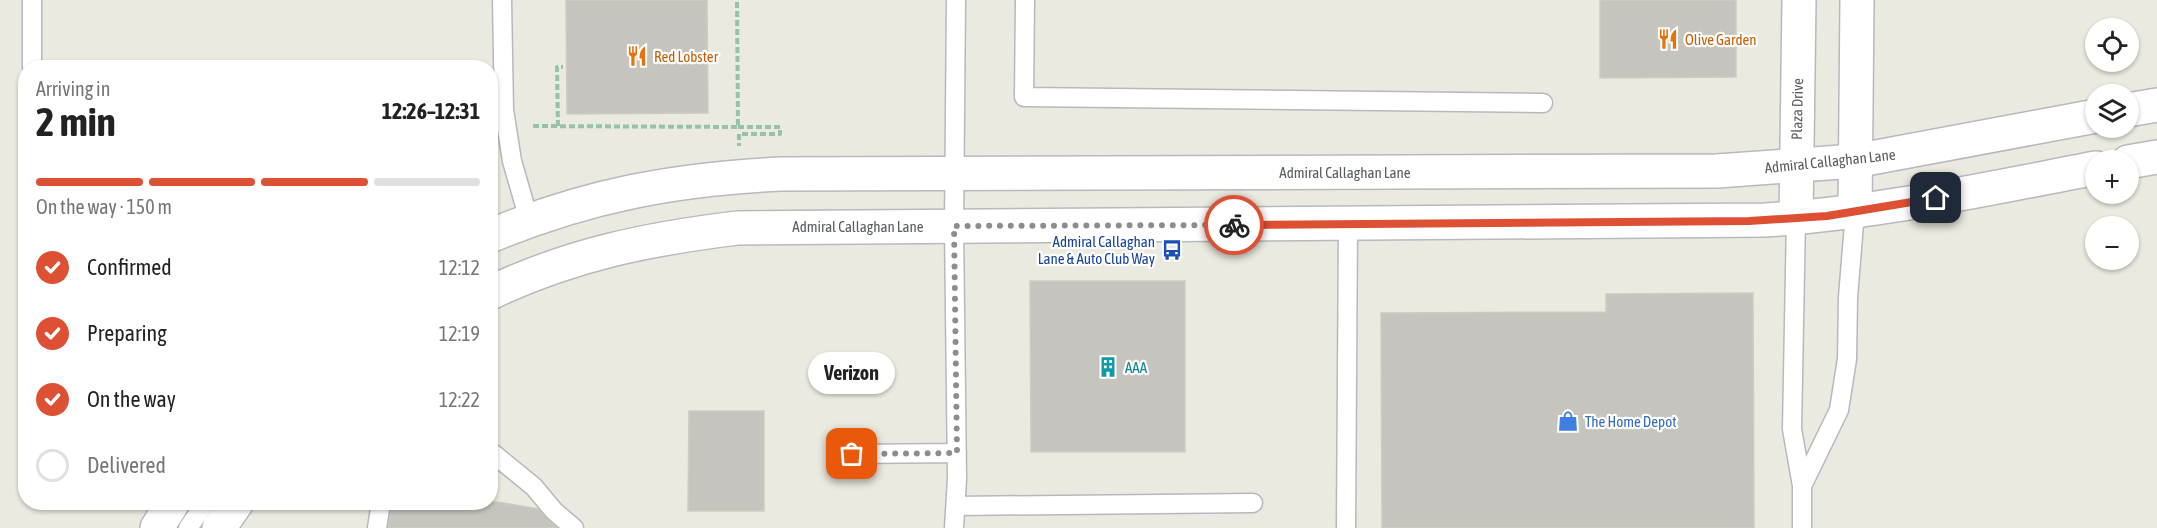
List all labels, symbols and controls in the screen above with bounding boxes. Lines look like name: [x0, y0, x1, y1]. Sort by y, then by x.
map controls: [2085, 18, 2139, 270]
button: locate: [2085, 18, 2139, 72]
restaurant icon: Olive Garden: [1656, 27, 1680, 51]
place label: Olive Garden: [1685, 31, 1757, 48]
restaurant icon: Red Lobster: [625, 44, 649, 68]
place label: Red Lobster: [654, 48, 719, 65]
text: Arriving in: [36, 77, 110, 100]
street label: Plaza Drive: [1788, 78, 1806, 140]
button: layers: [2085, 84, 2139, 138]
text: 12:26–12:31: [382, 98, 480, 124]
text: 2 min: [36, 100, 116, 144]
street label: Admiral Callaghan Lane: [1764, 146, 1896, 176]
button: +: [2085, 150, 2139, 204]
street label: Admiral Callaghan Lane: [1279, 164, 1411, 181]
pin: [1910, 172, 1961, 223]
icon: home: [1919, 181, 1952, 214]
text: On the way · 150 m: [36, 195, 172, 218]
courier: [1204, 195, 1264, 255]
icon: bike: [1218, 209, 1251, 242]
button: −: [2085, 216, 2139, 270]
street label: Admiral Callaghan Lane: [792, 218, 924, 235]
place label: Admiral Callaghan Lane & Auto Club Way: [1038, 233, 1155, 267]
bus stop icon: Admiral Callaghan Lane & Auto Club Way: [1160, 238, 1184, 262]
icon: check: [36, 251, 69, 284]
text: Confirmed: [87, 254, 172, 280]
text: 12:12: [439, 256, 480, 279]
icon: check: [36, 317, 69, 350]
text: Preparing: [87, 320, 167, 346]
text: 12:19: [439, 322, 480, 345]
callout: Verizon: [808, 352, 896, 394]
building icon: AAA: [1096, 355, 1120, 379]
place label: AAA: [1125, 359, 1148, 376]
text: Verizon: [824, 361, 879, 384]
icon: check: [36, 383, 69, 416]
text: On the way: [87, 386, 176, 412]
text: 12:22: [439, 388, 480, 411]
shop icon: The Home Depot: [1556, 409, 1580, 433]
place label: The Home Depot: [1585, 413, 1677, 430]
pin: [826, 428, 877, 479]
icon: bag: [835, 437, 868, 470]
text: Delivered: [87, 452, 166, 478]

